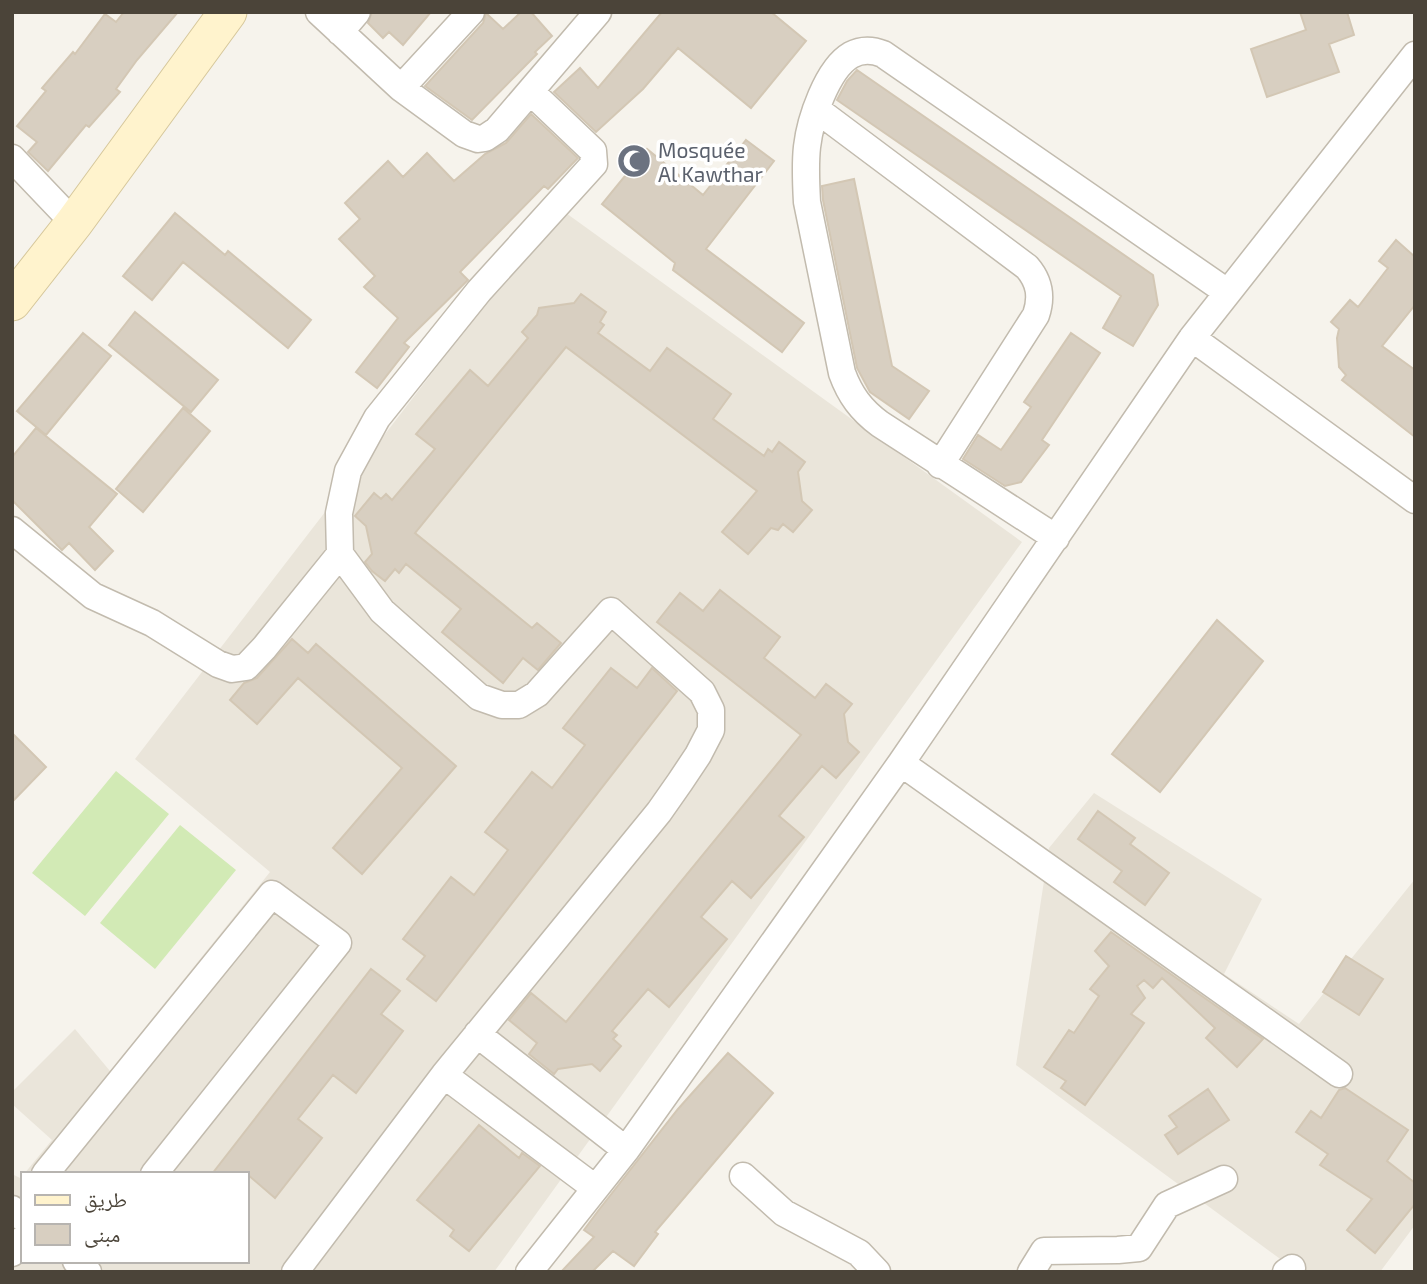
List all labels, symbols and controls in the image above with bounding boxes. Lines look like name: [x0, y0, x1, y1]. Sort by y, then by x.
place label: Mosquée Al Kawthar: [658, 137, 763, 186]
mosque icon: Mosquée Al Kawthar: [615, 142, 653, 180]
legend: [21, 1172, 248, 1263]
text: طريق: [84, 1186, 127, 1213]
text: مبنى: [84, 1221, 120, 1248]

